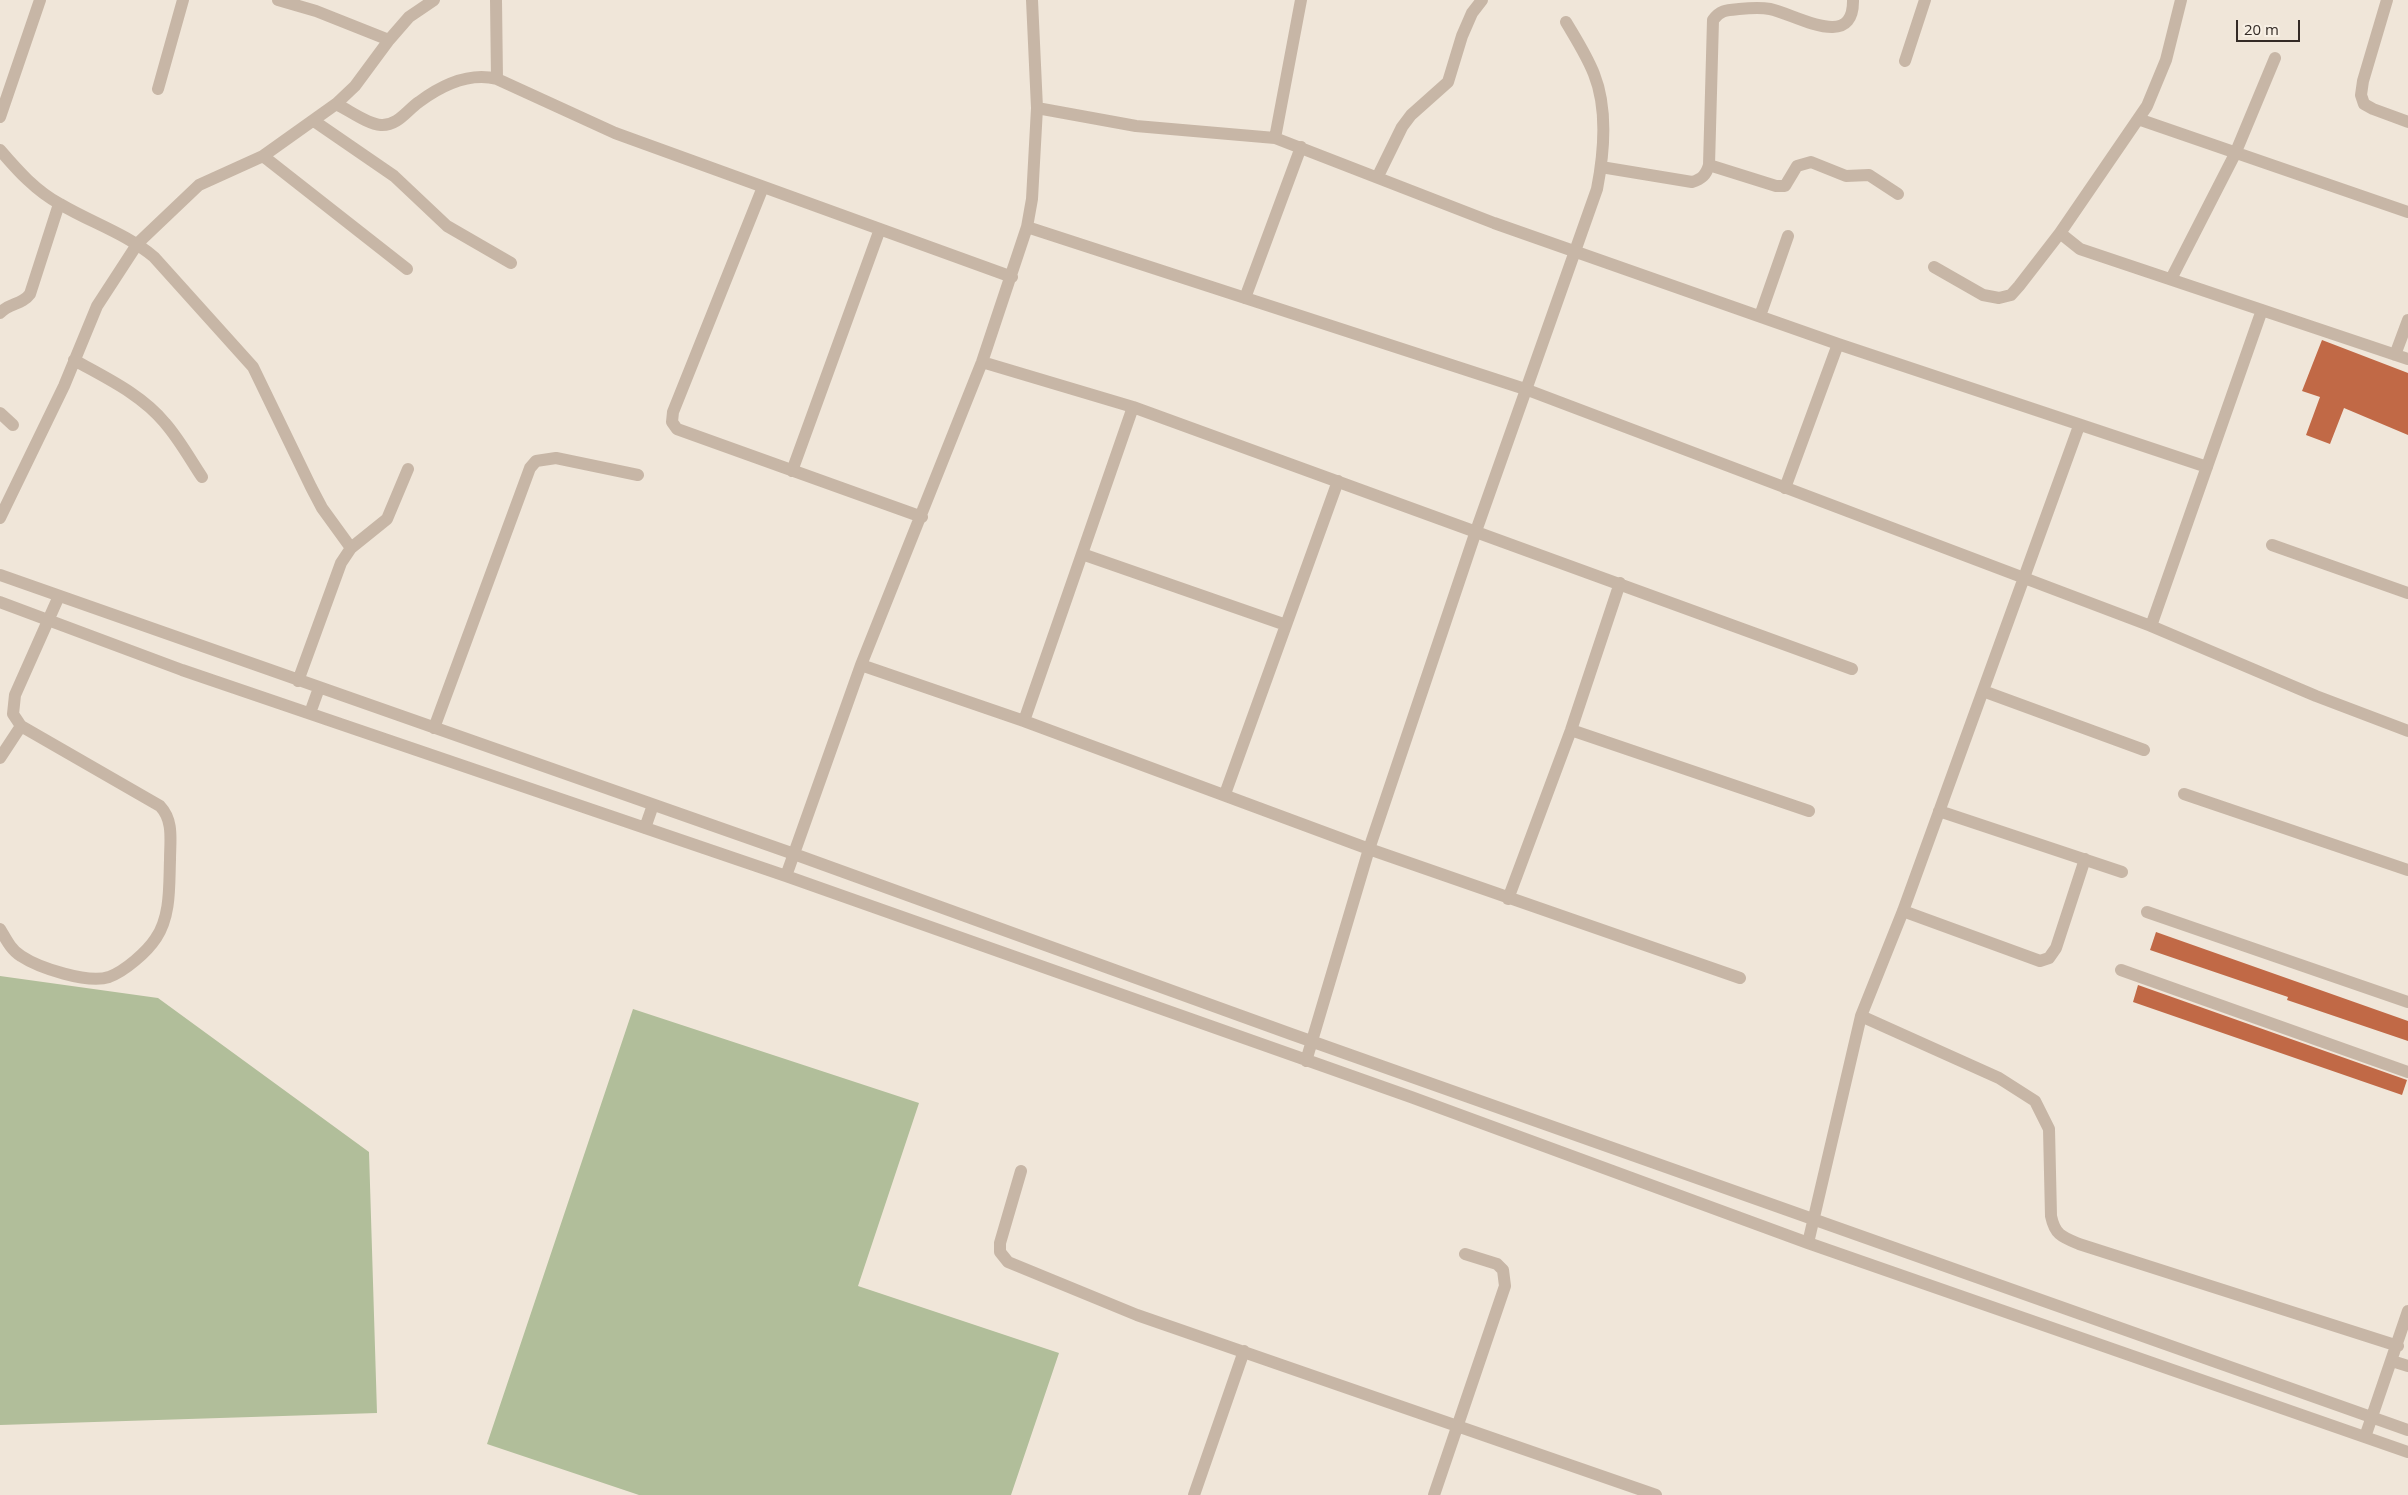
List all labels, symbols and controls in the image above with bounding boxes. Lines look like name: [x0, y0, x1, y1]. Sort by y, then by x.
scale bar: [2238, 10, 2302, 42]
text: 20 m: [2244, 19, 2279, 39]

